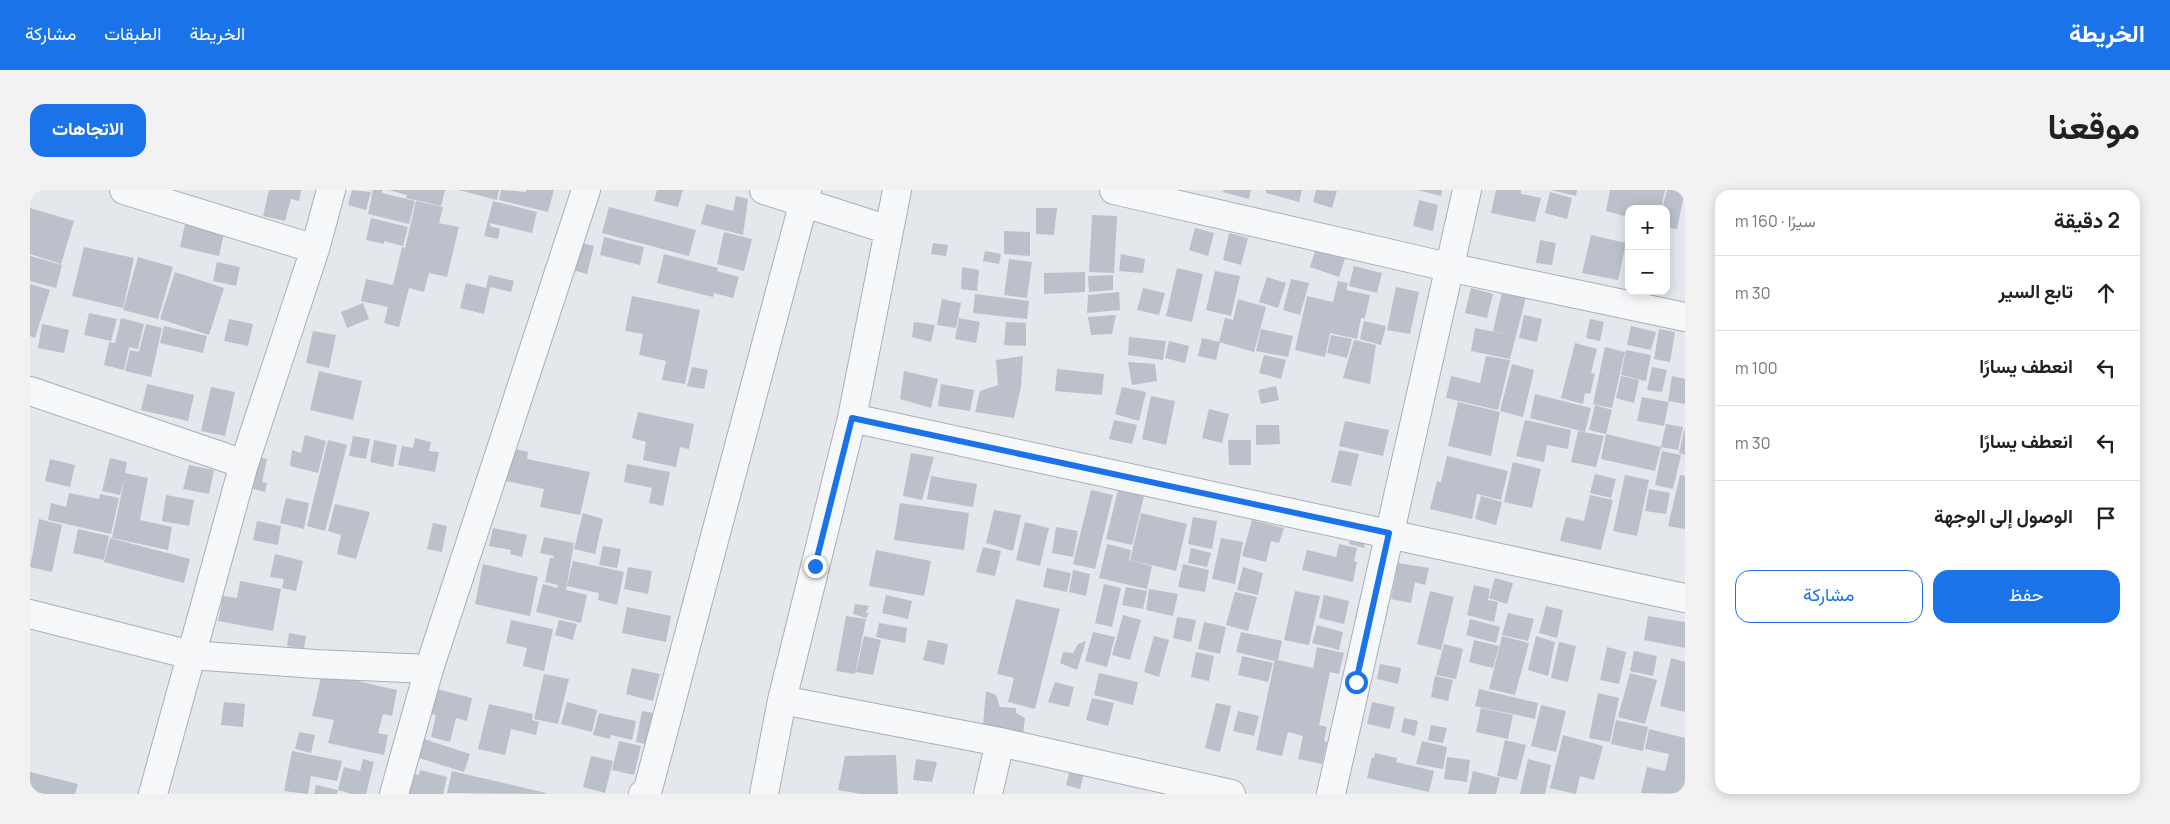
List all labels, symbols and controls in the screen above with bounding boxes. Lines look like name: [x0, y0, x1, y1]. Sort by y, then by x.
text: الخريطة: [2069, 16, 2145, 49]
text: مشاركة: [25, 21, 76, 45]
text: الطبقات: [104, 21, 161, 45]
text: الخريطة: [189, 21, 245, 45]
text: موقعنا: [2047, 102, 2140, 150]
button: الاتجاهات: [30, 104, 146, 157]
map controls: [1625, 205, 1670, 295]
button: +: [1625, 205, 1670, 250]
text: 2 دقيقة: [2054, 206, 2120, 234]
text: سيرًا · 160 m: [1735, 210, 1816, 232]
button: −: [1625, 250, 1670, 295]
text: تابع السير: [1998, 278, 2073, 304]
icon: ahead: [2092, 279, 2120, 307]
text: 30 m: [1735, 282, 1770, 304]
text: انعطف يسارًا: [1979, 353, 2073, 379]
icon: left: [2092, 354, 2120, 382]
text: 100 m: [1735, 357, 1778, 379]
text: انعطف يسارًا: [1979, 428, 2073, 454]
icon: left: [2092, 429, 2120, 457]
text: 30 m: [1735, 432, 1770, 454]
text: الوصول إلى الوجهة: [1934, 503, 2073, 529]
icon: arrive: [2092, 504, 2120, 532]
route end: [804, 555, 827, 578]
button: مشاركة: [1735, 570, 1923, 623]
button: حفظ: [1933, 570, 2120, 623]
route start: [1345, 671, 1368, 694]

